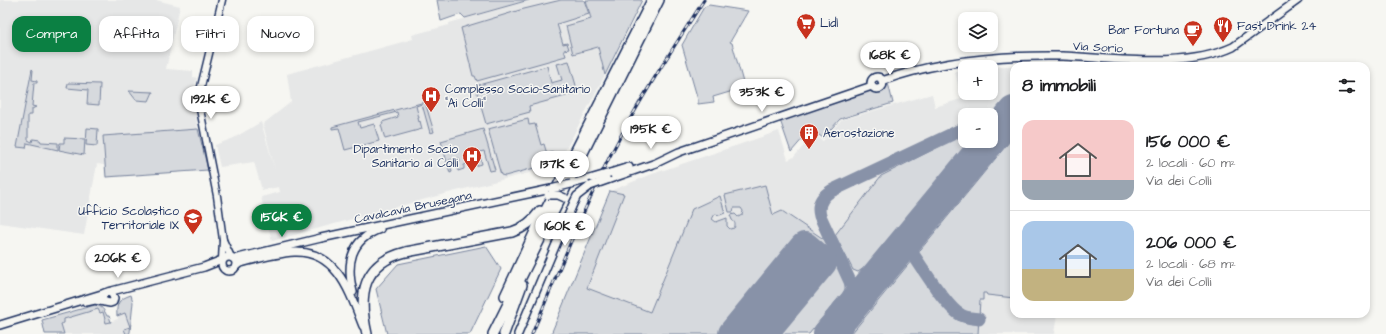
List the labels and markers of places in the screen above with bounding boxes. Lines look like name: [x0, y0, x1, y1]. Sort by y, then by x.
supermarket icon: Lidl: [795, 12, 817, 40]
place label: Lidl: [820, 15, 838, 32]
restaurant icon: Fast Drink 24: [1212, 15, 1234, 43]
place label: Fast Drink 24: [1237, 18, 1317, 35]
cafe icon: Bar Fortuna: [1182, 19, 1204, 47]
place label: Bar Fortuna: [1108, 22, 1179, 39]
pin: 168K €: [857, 42, 923, 76]
pin: 353K €: [729, 79, 795, 113]
place label: Complesso Socio-Sanitario "Ai Colli": [445, 81, 591, 112]
hospital icon: Complesso Socio-Sanitario "Ai Colli": [420, 85, 442, 113]
pin: 192K €: [178, 86, 244, 120]
pin: 195K €: [618, 116, 684, 150]
building icon: Aerostazione: [798, 122, 820, 150]
place label: Aerostazione: [823, 125, 895, 142]
place label: Dipartimento Socio Sanitario ai Colli: [353, 141, 458, 172]
hospital icon: Dipartimento Socio Sanitario ai Colli: [461, 145, 483, 173]
pin: 137K €: [527, 151, 593, 185]
place label: Ufficio Scolastico Territoriale IX: [78, 203, 179, 234]
pin: 156K €: [249, 204, 315, 238]
school or university icon: Ufficio Scolastico Territoriale IX: [182, 207, 204, 235]
pin: 160K €: [532, 213, 598, 247]
pin: 206K €: [85, 245, 151, 279]

